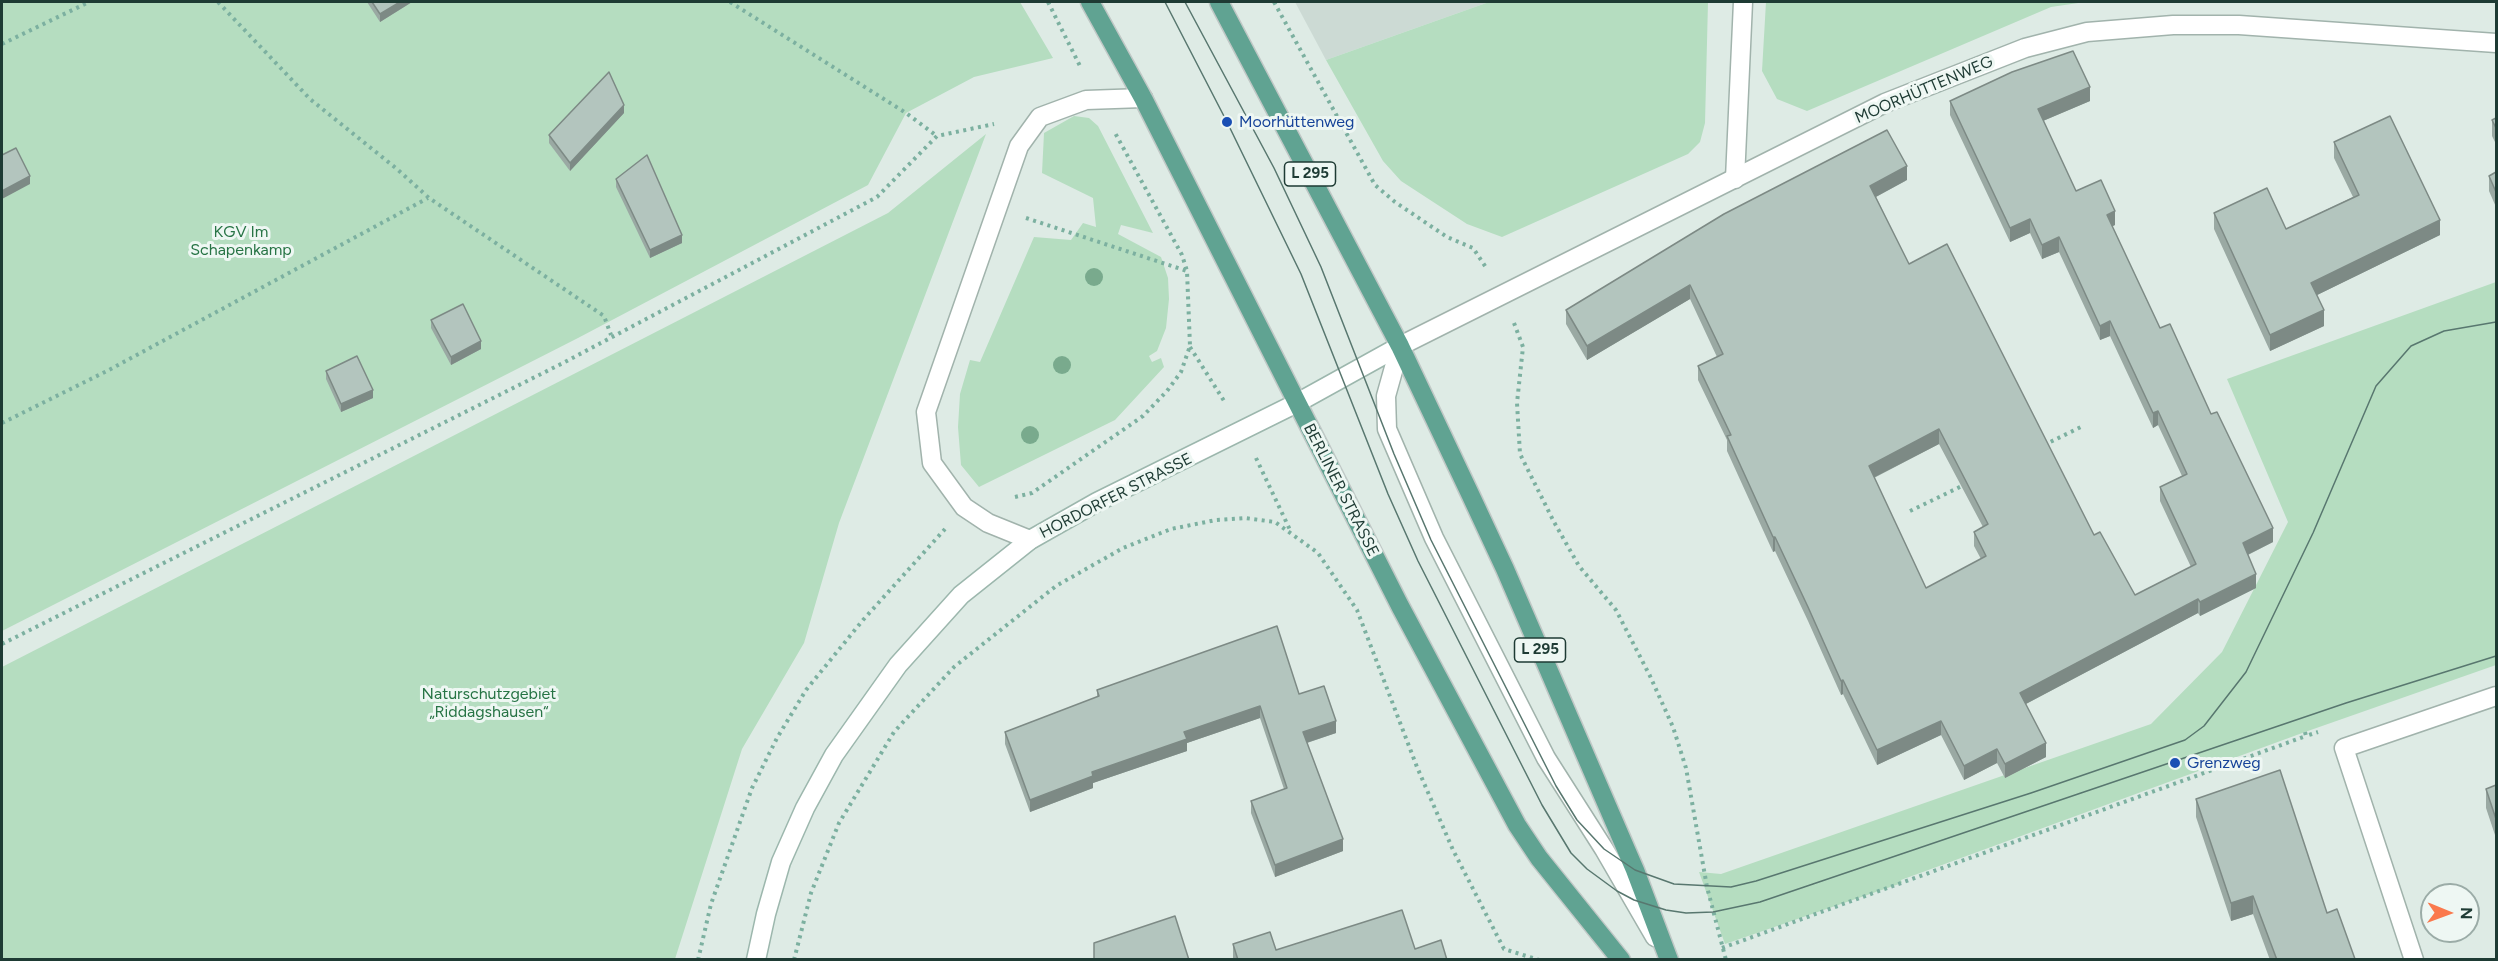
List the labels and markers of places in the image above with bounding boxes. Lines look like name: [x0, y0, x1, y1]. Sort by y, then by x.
place label: Moorhüttenweg: [1239, 112, 1354, 132]
marker: Moorhüttenweg: [1220, 115, 1234, 129]
place label: Grenzweg: [2187, 753, 2261, 773]
marker: Grenzweg: [2168, 756, 2182, 770]

